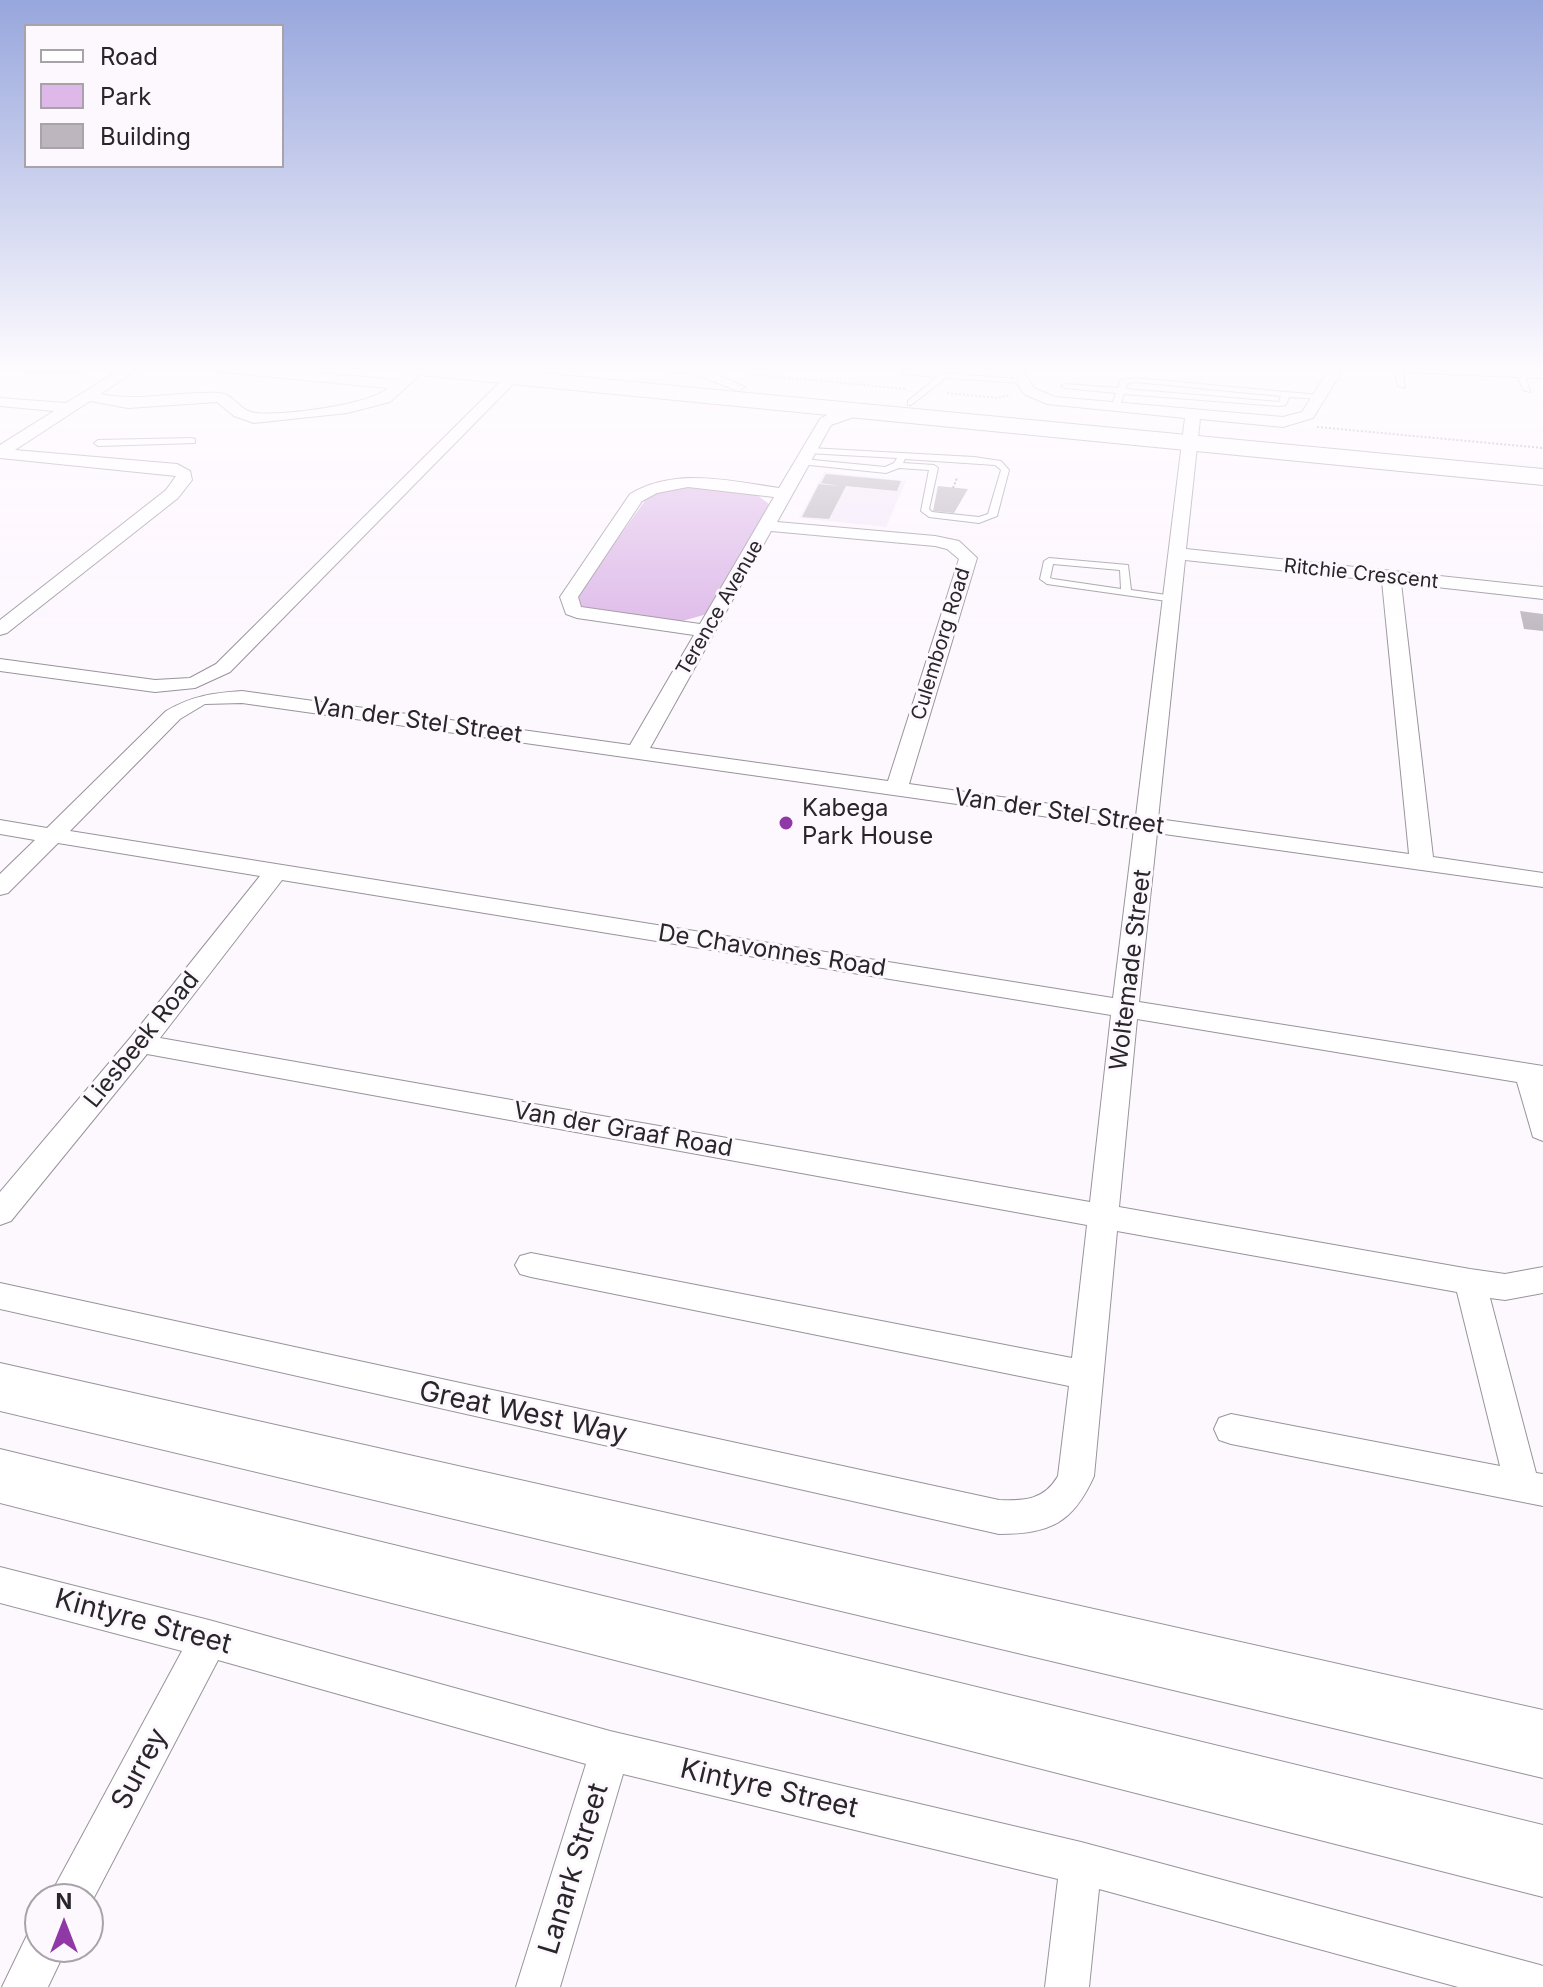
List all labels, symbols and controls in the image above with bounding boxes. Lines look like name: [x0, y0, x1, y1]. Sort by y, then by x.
legend: [24, 24, 284, 168]
text: Road: [100, 42, 158, 71]
text: Park: [100, 82, 151, 111]
text: Building: [100, 122, 191, 151]
street label: Terence Avenue: [671, 536, 769, 680]
street label: Ritchie Crescent: [1283, 554, 1439, 594]
street label: Culemborg Road: [906, 565, 976, 723]
street label: Van der Stel Street: [310, 692, 524, 750]
street label: Van der Stel Street: [952, 783, 1166, 841]
place label: Kabega Park House: [802, 795, 933, 851]
marker: Kabega Park House: [777, 814, 795, 832]
street label: Woltemade Street: [1104, 868, 1158, 1072]
street label: De Chavonnes Road: [656, 919, 888, 983]
street label: Liesbeek Road: [78, 966, 206, 1114]
street label: Van der Graaf Road: [511, 1097, 735, 1163]
street label: Great West Way: [416, 1375, 630, 1451]
street label: Kintyre Street: [51, 1582, 235, 1662]
street label: Surrey: [105, 1723, 175, 1815]
street label: Kintyre Street: [677, 1752, 861, 1826]
street label: Lanark Street: [532, 1779, 616, 1959]
north arrow: [24, 1883, 104, 1963]
text: N: [56, 1888, 72, 1914]

